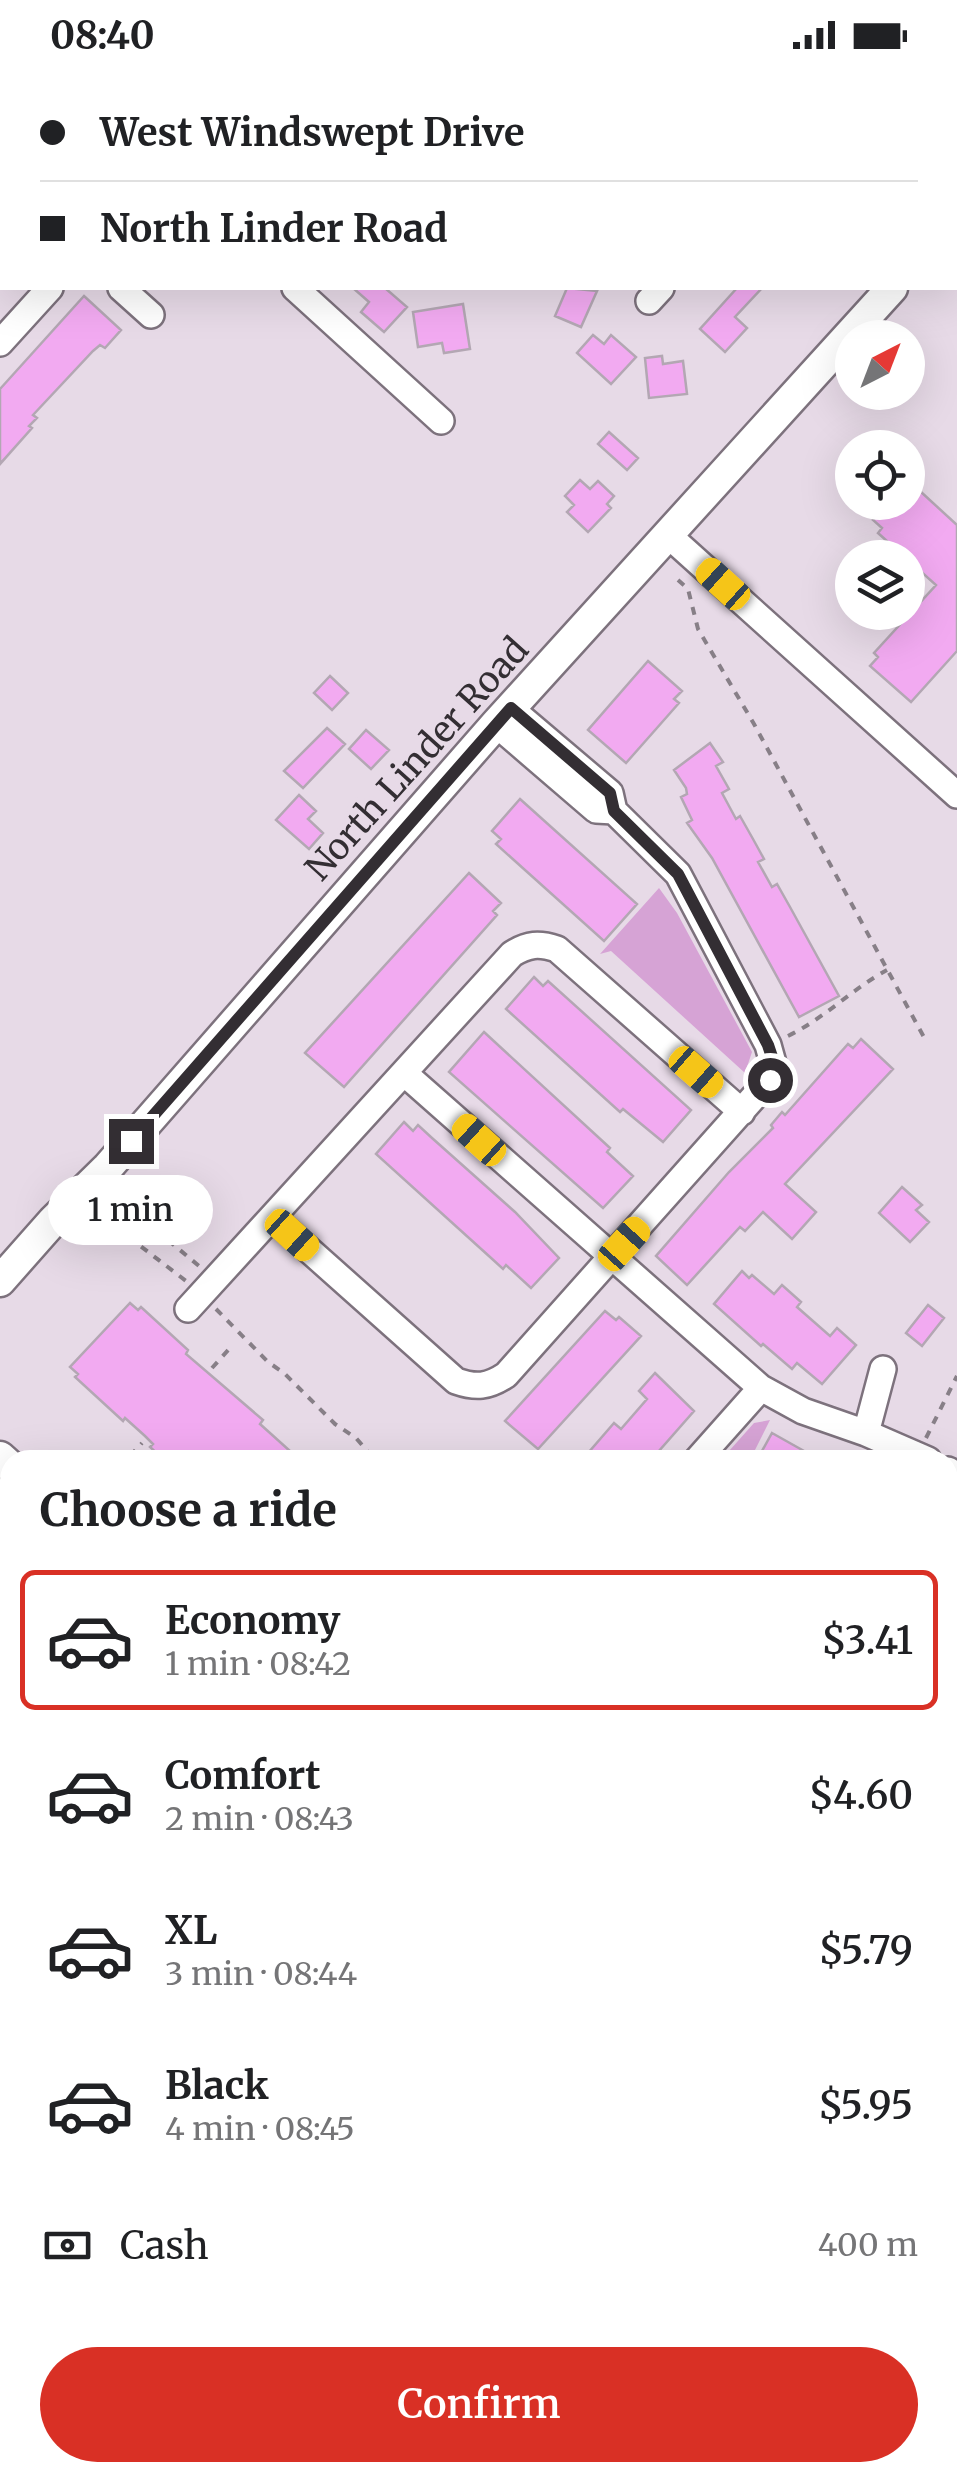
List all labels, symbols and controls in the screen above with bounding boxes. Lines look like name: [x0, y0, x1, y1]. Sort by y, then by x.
text: 08:40: [50, 12, 155, 59]
text: West Windswept Drive: [100, 109, 524, 156]
text: North Linder Road: [100, 205, 448, 252]
north arrow: [835, 320, 925, 410]
map controls: [835, 320, 925, 630]
button: locate: [835, 430, 925, 520]
button: layers: [835, 540, 925, 630]
car: [691, 553, 755, 615]
street label: North Linder Road: [296, 628, 538, 890]
car: [664, 1041, 728, 1103]
route start: [748, 1058, 793, 1103]
car: [447, 1109, 511, 1171]
route end: [109, 1119, 154, 1164]
callout: 1 min: [48, 1176, 214, 1246]
text: 1 min: [87, 1190, 174, 1230]
car: [260, 1204, 324, 1266]
car: [593, 1212, 655, 1276]
text: Choose a ride: [40, 1482, 337, 1538]
icon: car: [45, 1595, 135, 1685]
text: Economy: [165, 1597, 340, 1644]
text: $3.41: [821, 1617, 913, 1664]
text: 1 min · 08:42: [165, 1644, 351, 1684]
icon: car: [45, 1750, 135, 1840]
text: Comfort: [165, 1752, 321, 1799]
text: $4.60: [808, 1772, 913, 1819]
text: 2 min · 08:43: [165, 1799, 354, 1839]
icon: car: [45, 1905, 135, 1995]
text: XL: [165, 1907, 217, 1954]
text: $5.79: [818, 1927, 913, 1974]
text: 3 min · 08:44: [165, 1954, 357, 1994]
icon: car: [45, 2060, 135, 2150]
text: Black: [165, 2062, 269, 2109]
text: $5.95: [818, 2082, 913, 2129]
text: 4 min · 08:45: [165, 2109, 355, 2149]
icon: cash: [40, 2218, 95, 2273]
text: Cash: [120, 2222, 209, 2269]
text: 400 m: [818, 2225, 918, 2265]
button: Confirm: [40, 2347, 918, 2462]

